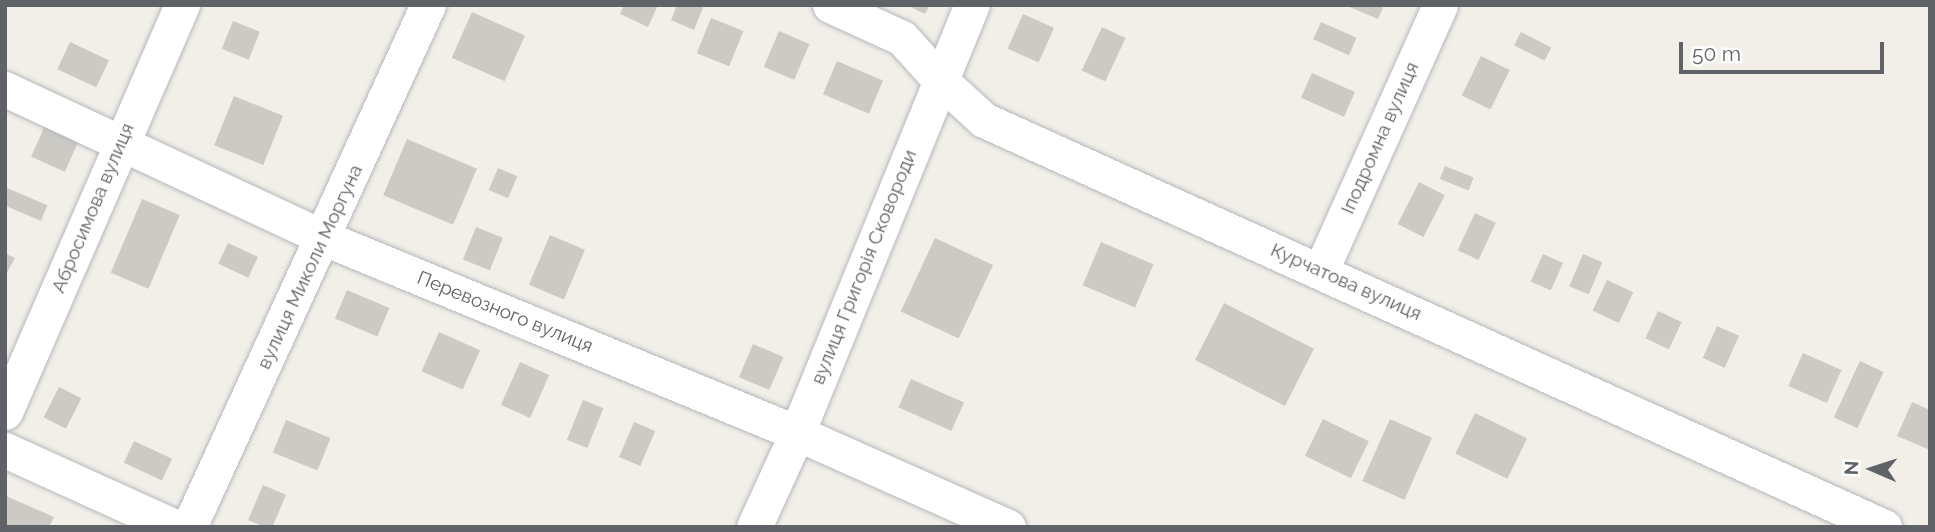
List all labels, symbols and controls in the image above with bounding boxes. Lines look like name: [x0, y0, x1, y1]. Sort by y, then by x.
scale bar: [1683, 28, 1888, 72]
text: 50 m: [1692, 41, 1741, 66]
street label: Іподромна вулиця: [1336, 59, 1424, 217]
street label: Абросимова вулиця: [47, 120, 139, 296]
street label: вулиця Григорія Сковороди: [806, 146, 922, 388]
street label: вулиця Миколи Моргуна: [253, 161, 367, 373]
street label: Курчатова вулиця: [1267, 239, 1425, 325]
street label: Перевозного вулиця: [414, 266, 596, 358]
north arrow: [1837, 434, 1907, 504]
text: N: [1840, 460, 1862, 476]

